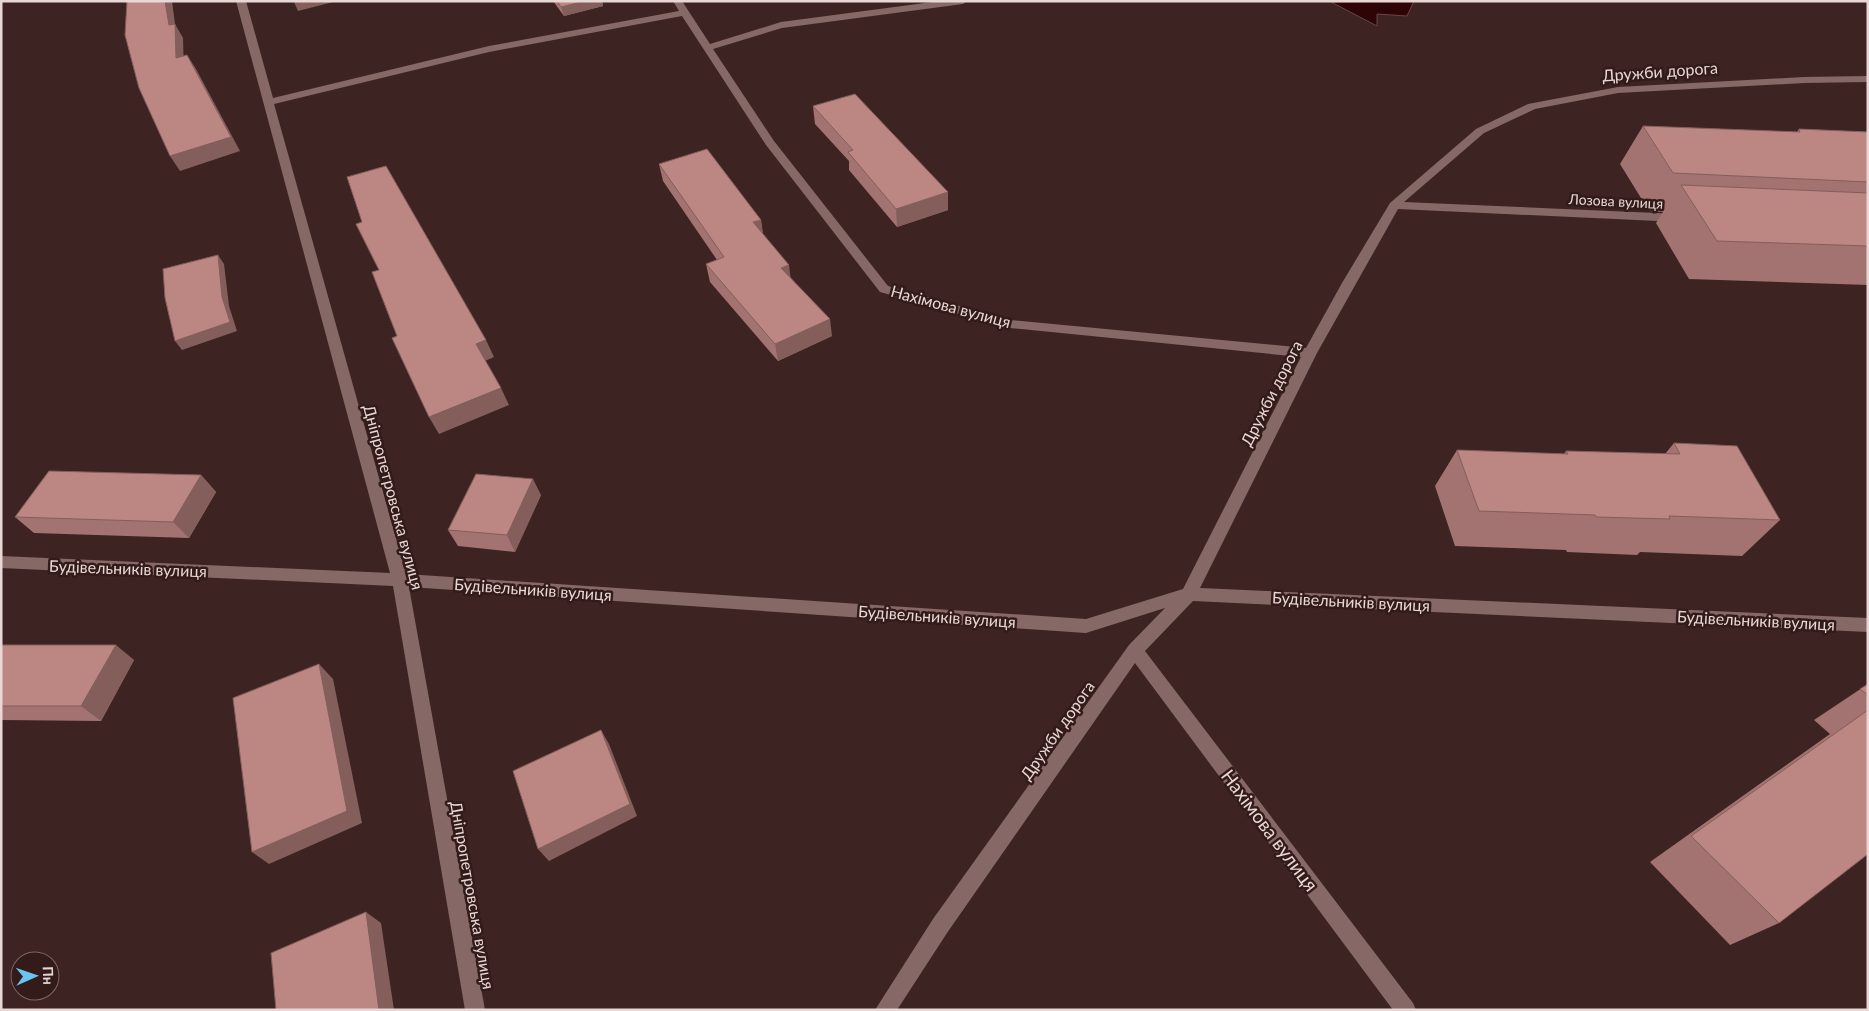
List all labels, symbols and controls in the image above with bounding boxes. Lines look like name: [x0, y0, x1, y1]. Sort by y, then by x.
street label: Дружби дорога: [1602, 57, 1718, 85]
street label: Лозова вулиця: [1567, 190, 1664, 212]
street label: Нахімова вулиця: [889, 281, 1013, 331]
street label: Дружби дорога: [1236, 337, 1306, 449]
street label: Дніпропетровська вулиця: [360, 402, 428, 592]
street label: Будівельників вулиця: [49, 556, 207, 580]
street label: Будівельників вулиця: [454, 574, 612, 604]
street label: Будівельників вулиця: [1272, 587, 1430, 615]
street label: Будівельників вулиця: [858, 601, 1016, 631]
street label: Будівельників вулиця: [1677, 606, 1835, 634]
street label: Дружби дорога: [1016, 677, 1098, 783]
street label: Нахімова вулиця: [1217, 765, 1323, 895]
street label: Дніпропетровська вулиця: [447, 799, 499, 991]
north arrow: [10, 951, 60, 1001]
text: Пн: [40, 966, 57, 985]

